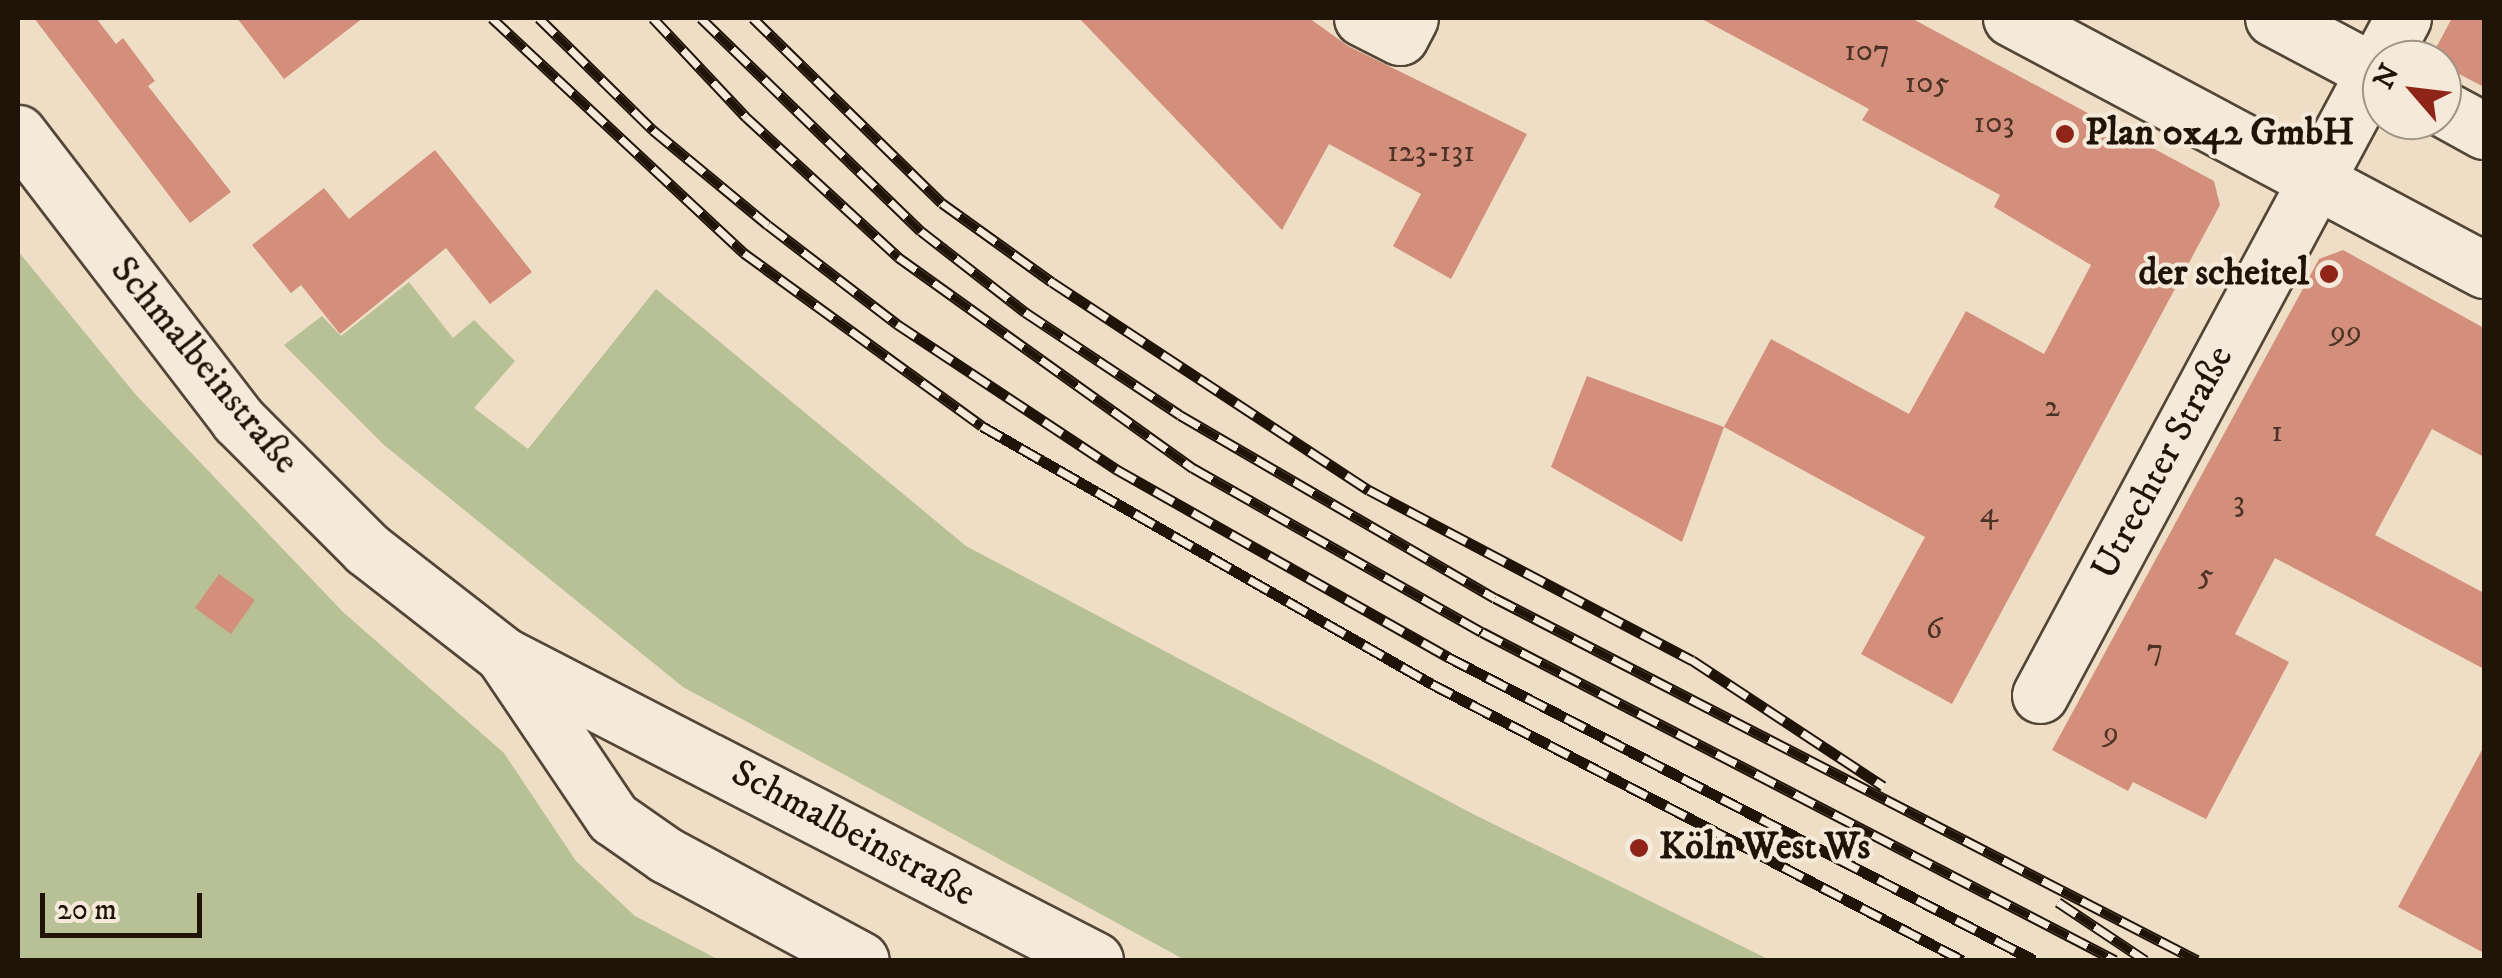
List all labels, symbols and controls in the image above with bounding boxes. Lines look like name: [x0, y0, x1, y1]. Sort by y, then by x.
house number: 107: [1844, 32, 1890, 70]
north arrow: [2362, 40, 2462, 140]
text: N: [2366, 58, 2408, 95]
house number: 105: [1905, 64, 1949, 102]
house number: 103: [1974, 104, 2014, 142]
place label: Plan 0x42 GmbH: [2085, 111, 2354, 157]
marker: Plan 0x42 GmbH: [2054, 123, 2076, 145]
house number: 123-131: [1387, 133, 1475, 171]
street label: Schmalbeinstraße: [100, 248, 308, 484]
place label: der scheitel: [2138, 251, 2309, 297]
marker: der scheitel: [2318, 263, 2340, 285]
house number: 99: [2330, 312, 2362, 350]
street label: Utrechter Straße: [2082, 338, 2244, 588]
house number: 2: [2044, 388, 2060, 426]
house number: 1: [2271, 413, 2283, 451]
house number: 3: [2233, 483, 2245, 521]
house number: 4: [1980, 494, 1998, 532]
house number: 5: [2198, 556, 2214, 594]
house number: 6: [1926, 610, 1942, 648]
house number: 7: [2147, 631, 2163, 669]
house number: 9: [2103, 713, 2119, 751]
street label: Schmalbeinstraße: [723, 751, 983, 917]
place label: Köln West Ws: [1659, 825, 1870, 871]
marker: Köln West Ws: [1628, 837, 1650, 859]
scale bar: [45, 873, 208, 935]
text: 20 m: [57, 892, 117, 929]

